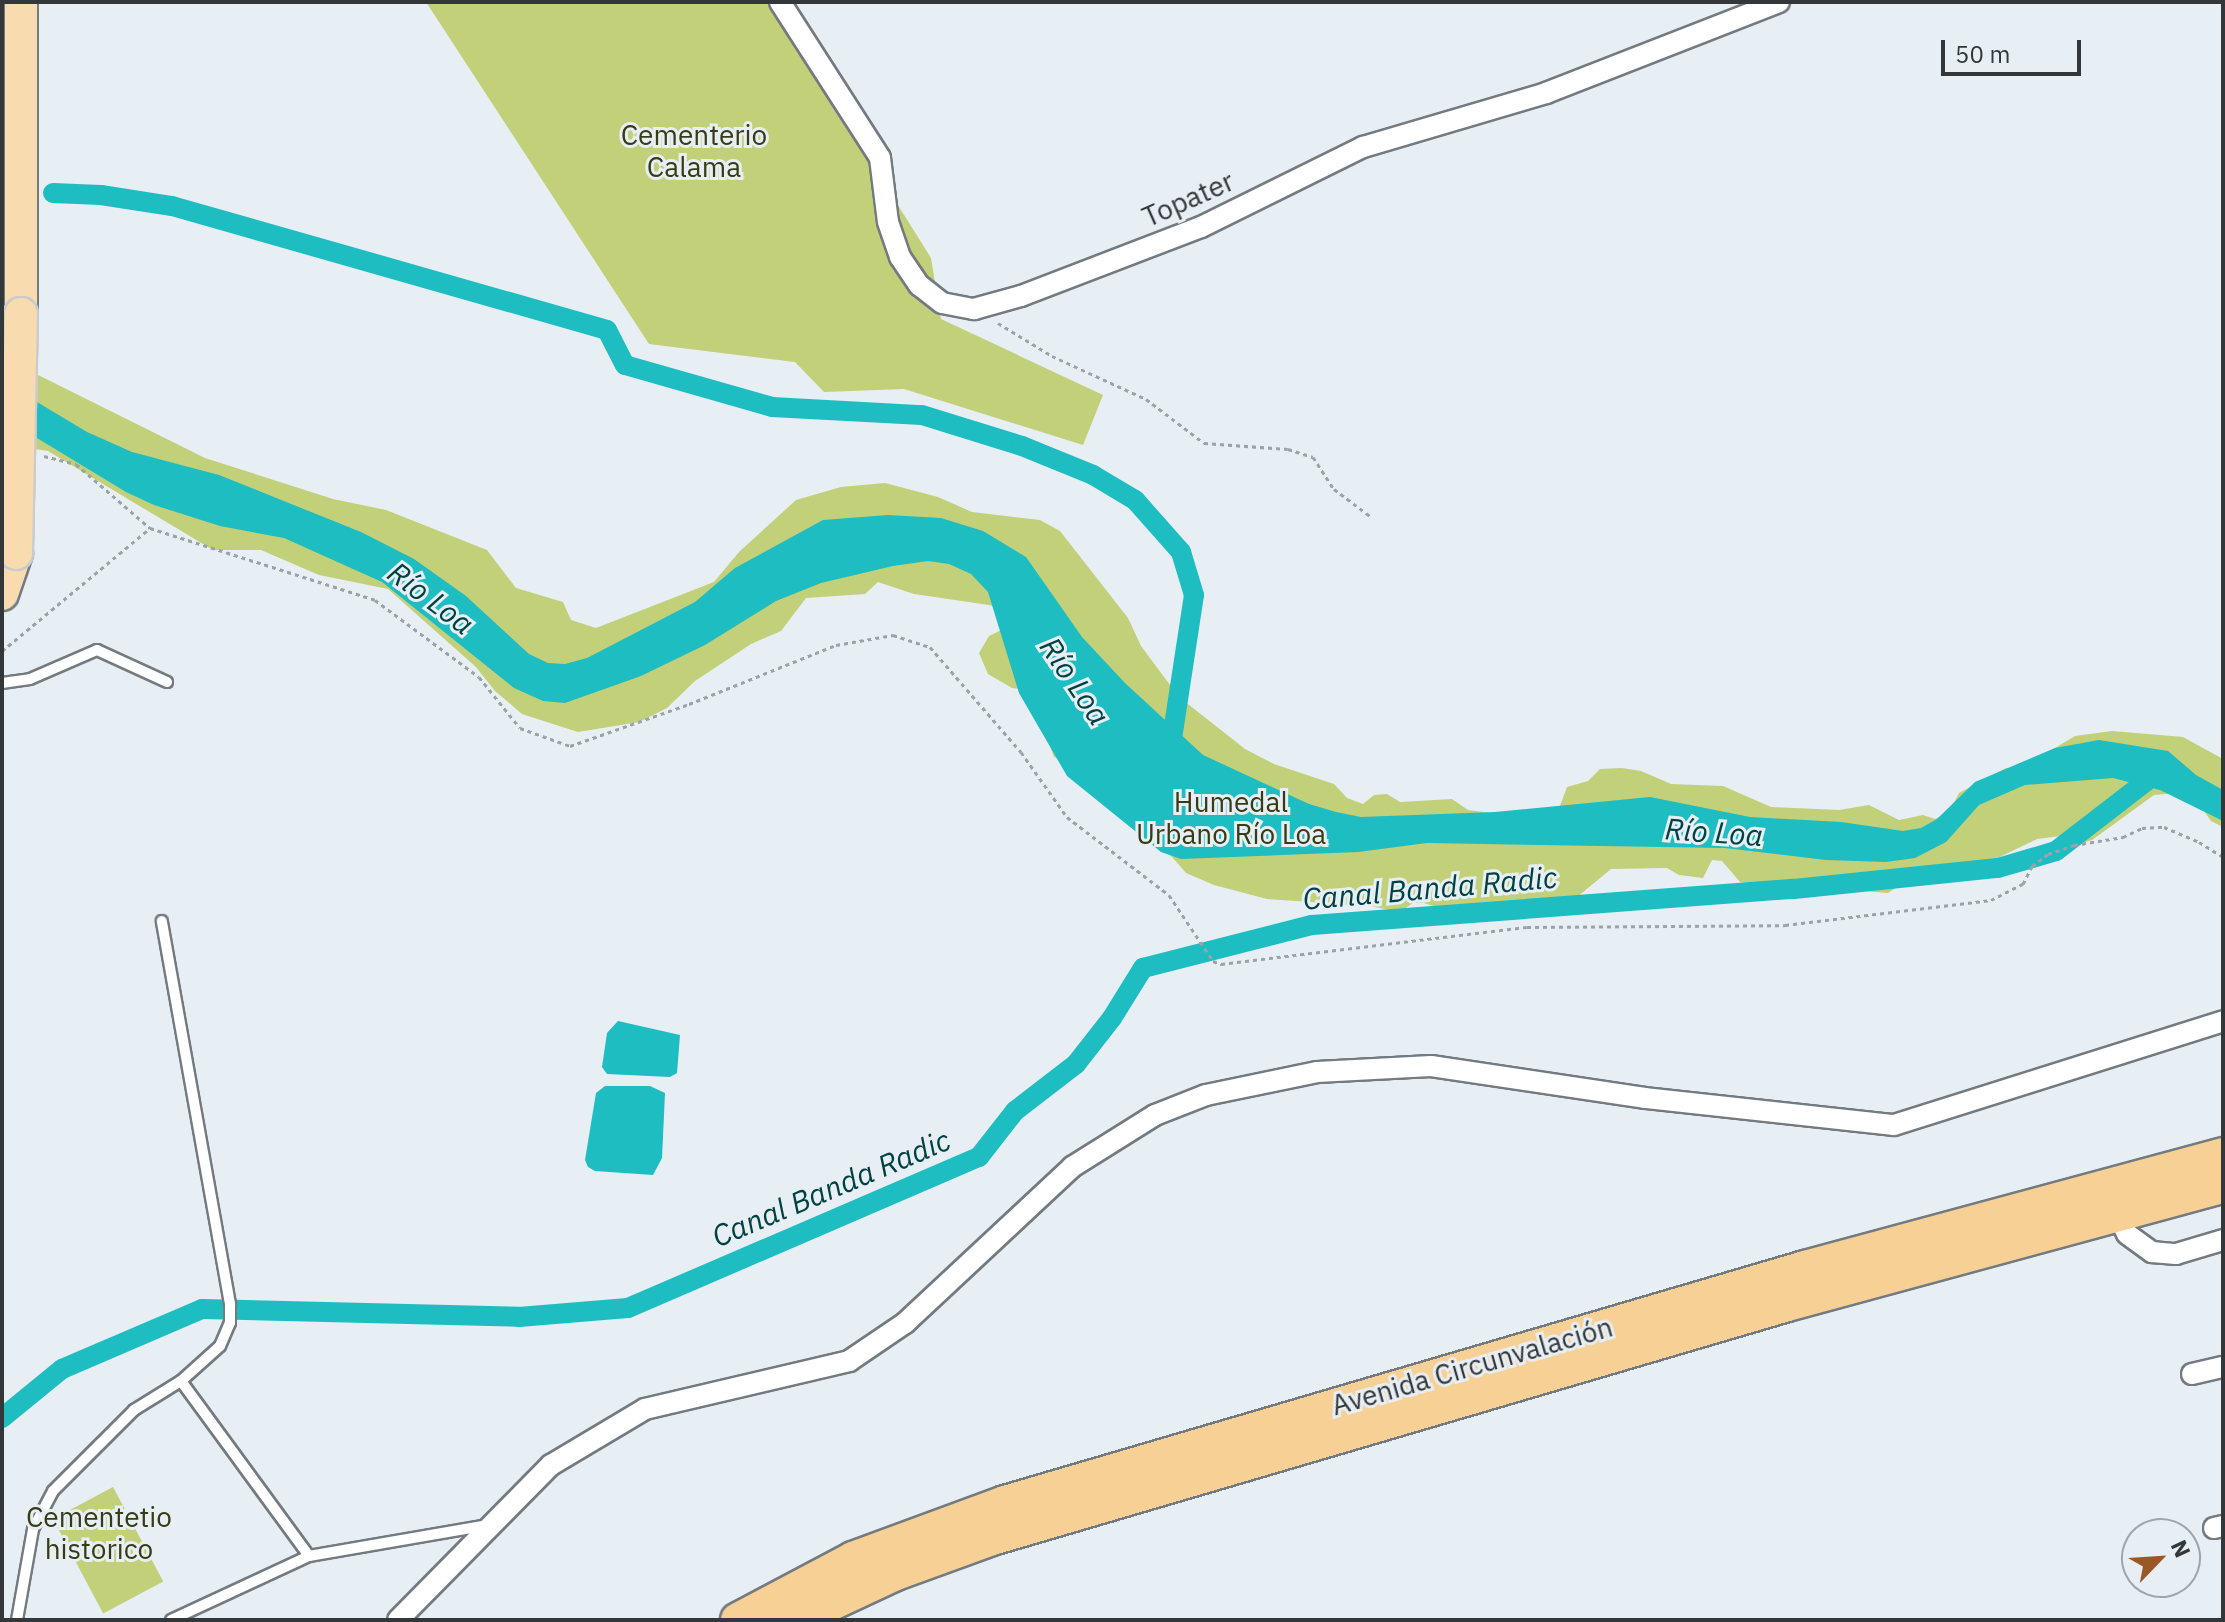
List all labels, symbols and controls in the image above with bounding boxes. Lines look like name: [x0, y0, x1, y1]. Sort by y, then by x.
scale bar: [1945, 24, 2085, 74]
text: 50 m: [1955, 38, 2010, 70]
park label: Cementerio Calama: [621, 118, 767, 184]
street label: Topater: [1137, 164, 1239, 234]
water label: Río Loa: [381, 554, 481, 642]
water label: Río Loa: [1033, 630, 1117, 732]
park label: Humedal Urbano Río Loa: [1136, 785, 1326, 851]
water label: Río Loa: [1664, 811, 1764, 853]
water label: Canal Banda Radic: [1301, 859, 1559, 917]
water label: Canal Banda Radic: [706, 1122, 956, 1254]
street label: Avenida Circunvalación: [1328, 1310, 1616, 1422]
park label: Cementetio historico: [26, 1500, 172, 1566]
north arrow: [2121, 1518, 2201, 1598]
text: N: [2165, 1535, 2198, 1562]

